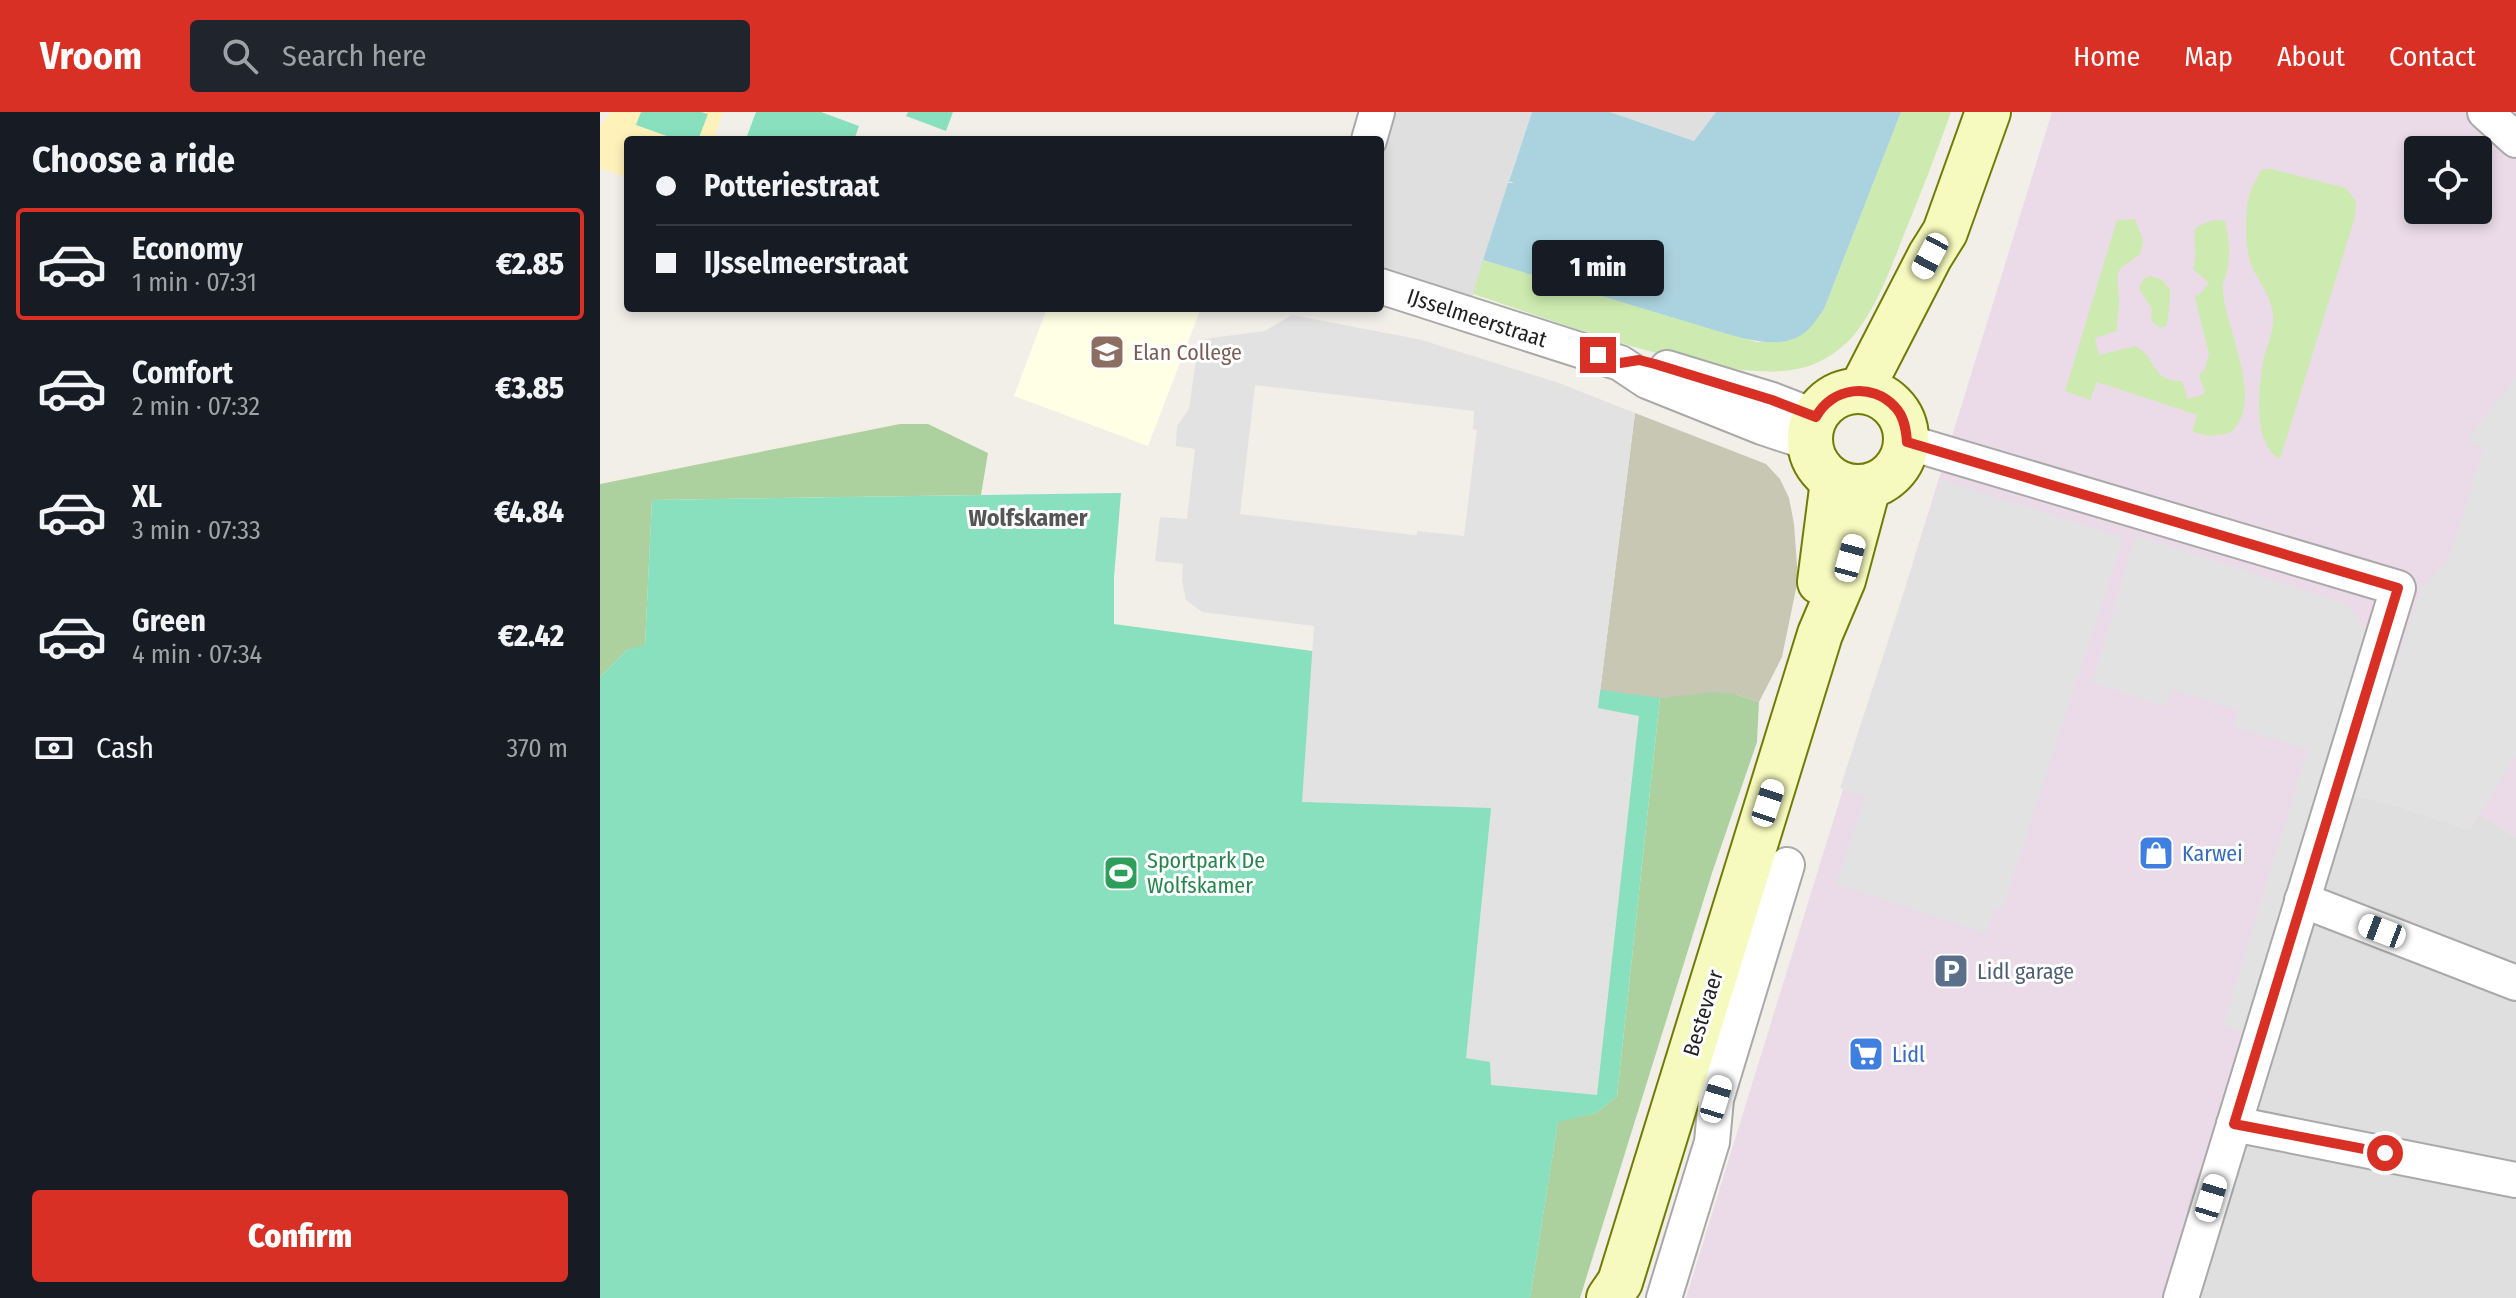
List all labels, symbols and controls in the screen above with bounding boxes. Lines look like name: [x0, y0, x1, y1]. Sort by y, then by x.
search box: [190, 20, 750, 92]
text: Vroom: [40, 33, 142, 79]
icon: search: [218, 34, 262, 78]
text: Search here: [282, 38, 427, 74]
text: Home: [2073, 40, 2140, 73]
text: Map: [2184, 40, 2233, 73]
text: About: [2277, 40, 2345, 73]
text: Contact: [2389, 40, 2476, 73]
map controls: [2404, 136, 2492, 224]
button: locate: [2404, 136, 2492, 224]
text: Choose a ride: [32, 138, 235, 182]
text: Potteriestraat: [704, 168, 879, 204]
icon: car: [36, 228, 108, 300]
car: [1908, 229, 1952, 283]
text: Economy: [132, 231, 243, 267]
callout: 1 min: [1532, 239, 1664, 295]
text: IJsselmeerstraat: [704, 245, 908, 281]
text: €2.85: [496, 246, 564, 282]
text: 1 min: [1570, 252, 1626, 283]
text: 1 min · 07:31: [132, 267, 257, 298]
street label: IJsselmeerstraat: [1404, 283, 1551, 354]
school or university icon: Elan College: [1088, 333, 1126, 371]
route end: [1580, 337, 1616, 373]
place label: Elan College: [1133, 339, 1242, 366]
icon: car: [36, 352, 108, 424]
text: Comfort: [132, 355, 233, 391]
text: €3.85: [495, 370, 564, 406]
text: 2 min · 07:32: [132, 391, 260, 422]
icon: car: [36, 476, 108, 548]
text: XL: [132, 479, 162, 515]
text: €4.84: [494, 494, 564, 530]
district label: Wolfskamer: [968, 504, 1088, 532]
text: 3 min · 07:33: [132, 515, 261, 546]
car: [1832, 532, 1868, 584]
icon: car: [36, 600, 108, 672]
text: Green: [132, 603, 206, 639]
text: €2.42: [498, 618, 564, 654]
text: 4 min · 07:34: [132, 639, 262, 670]
icon: cash: [32, 726, 76, 770]
text: Cash: [96, 730, 154, 766]
text: 370 m: [507, 733, 568, 764]
car: [1749, 776, 1787, 830]
shop icon: Karwei: [2137, 834, 2175, 872]
place label: Karwei: [2182, 840, 2243, 867]
place label: Sportpark De Wolfskamer: [1147, 847, 1265, 899]
sports icon: Sportpark De Wolfskamer: [1102, 854, 1140, 892]
car: [2355, 911, 2409, 951]
parking icon: Lidl garage: [1932, 952, 1970, 990]
place label: Lidl garage: [1977, 958, 2074, 985]
street label: Bestevaer: [1677, 966, 1729, 1059]
supermarket icon: Lidl: [1847, 1035, 1885, 1073]
place label: Lidl: [1892, 1041, 1925, 1068]
car: [1698, 1073, 1734, 1125]
route start: [2367, 1135, 2403, 1171]
car: [2193, 1172, 2229, 1224]
button: Confirm: [32, 1190, 568, 1282]

